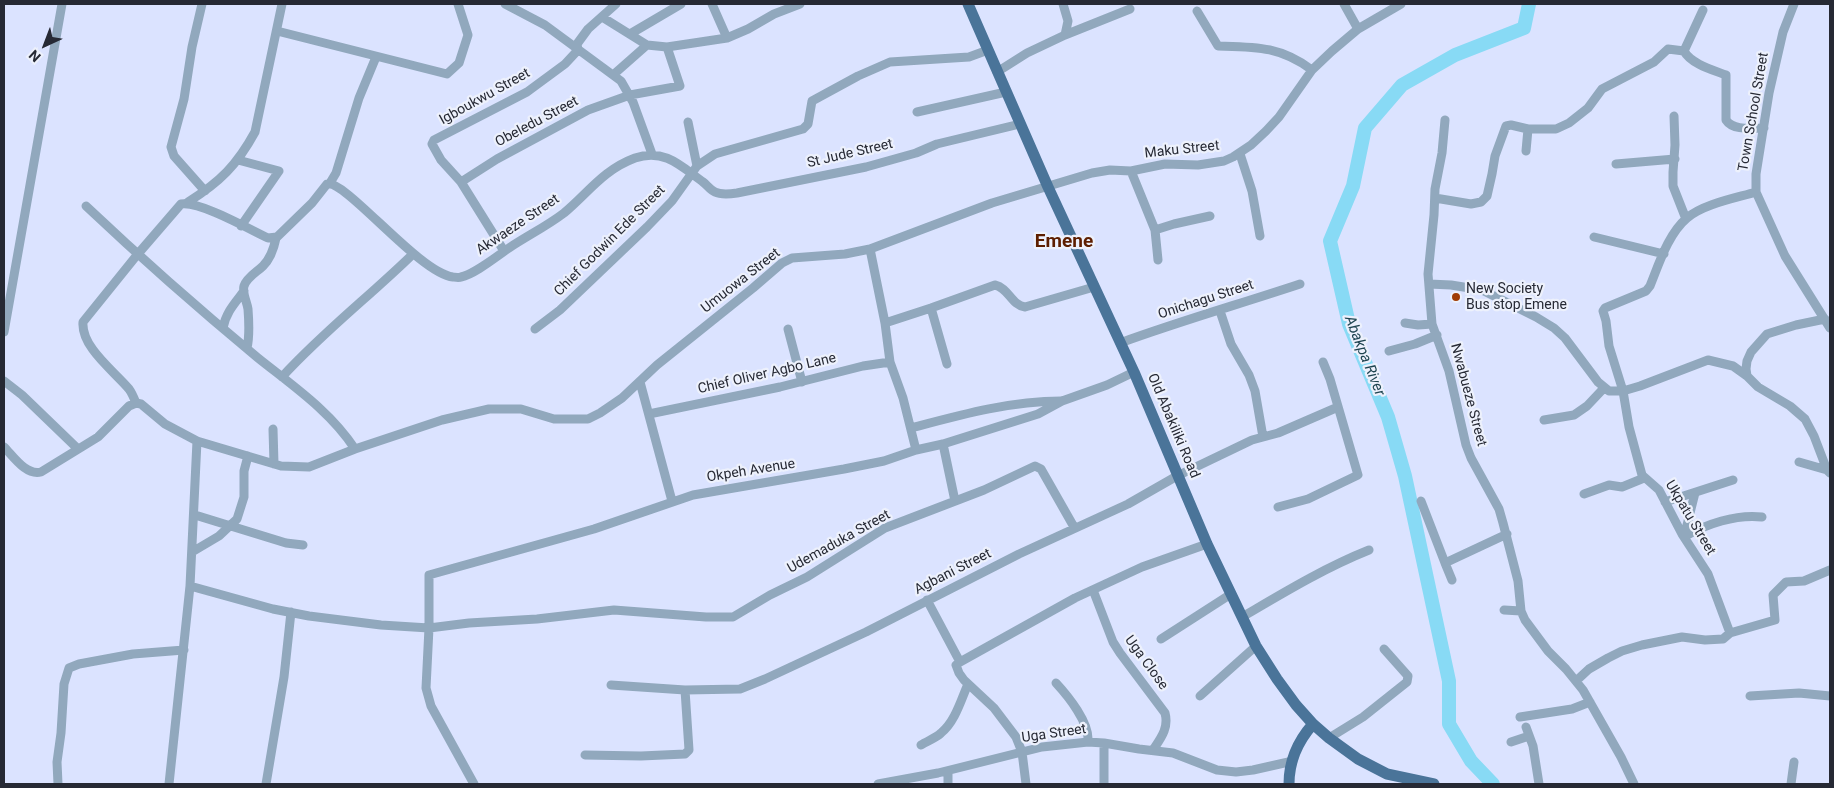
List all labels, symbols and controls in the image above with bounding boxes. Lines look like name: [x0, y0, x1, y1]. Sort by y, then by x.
north arrow: [20, 20, 70, 70]
text: N: [26, 47, 44, 65]
street label: Town School Street: [1735, 51, 1773, 173]
street label: Igboukwu Street: [437, 65, 533, 129]
street label: Obeledu Street: [493, 93, 581, 151]
street label: St Jude Street: [805, 136, 895, 172]
street label: Maku Street: [1144, 138, 1220, 162]
street label: Chief Godwin Ede Street: [551, 182, 669, 300]
street label: Akwaeze Street: [473, 191, 563, 259]
district label: Emene: [1035, 231, 1093, 253]
street label: Umuowa Street: [698, 245, 784, 317]
street label: Onichagu Street: [1156, 277, 1256, 323]
place label: New Society Bus stop Emene: [1466, 281, 1567, 314]
marker: New Society Bus stop Emene: [1450, 291, 1462, 303]
water label: Abakpa River: [1340, 313, 1388, 399]
street label: Nwabueze Street: [1446, 342, 1490, 448]
street label: Chief Oliver Agbo Lane: [696, 350, 838, 398]
street label: Old Abakiliki Road: [1143, 371, 1203, 481]
street label: Okpeh Avenue: [706, 456, 796, 486]
street label: Ukpatu Street: [1661, 478, 1719, 558]
street label: Udemaduka Street: [785, 507, 893, 577]
street label: Agbani Street: [912, 545, 994, 599]
street label: Uga Close: [1121, 633, 1171, 693]
street label: Uga Street: [1021, 721, 1087, 747]

